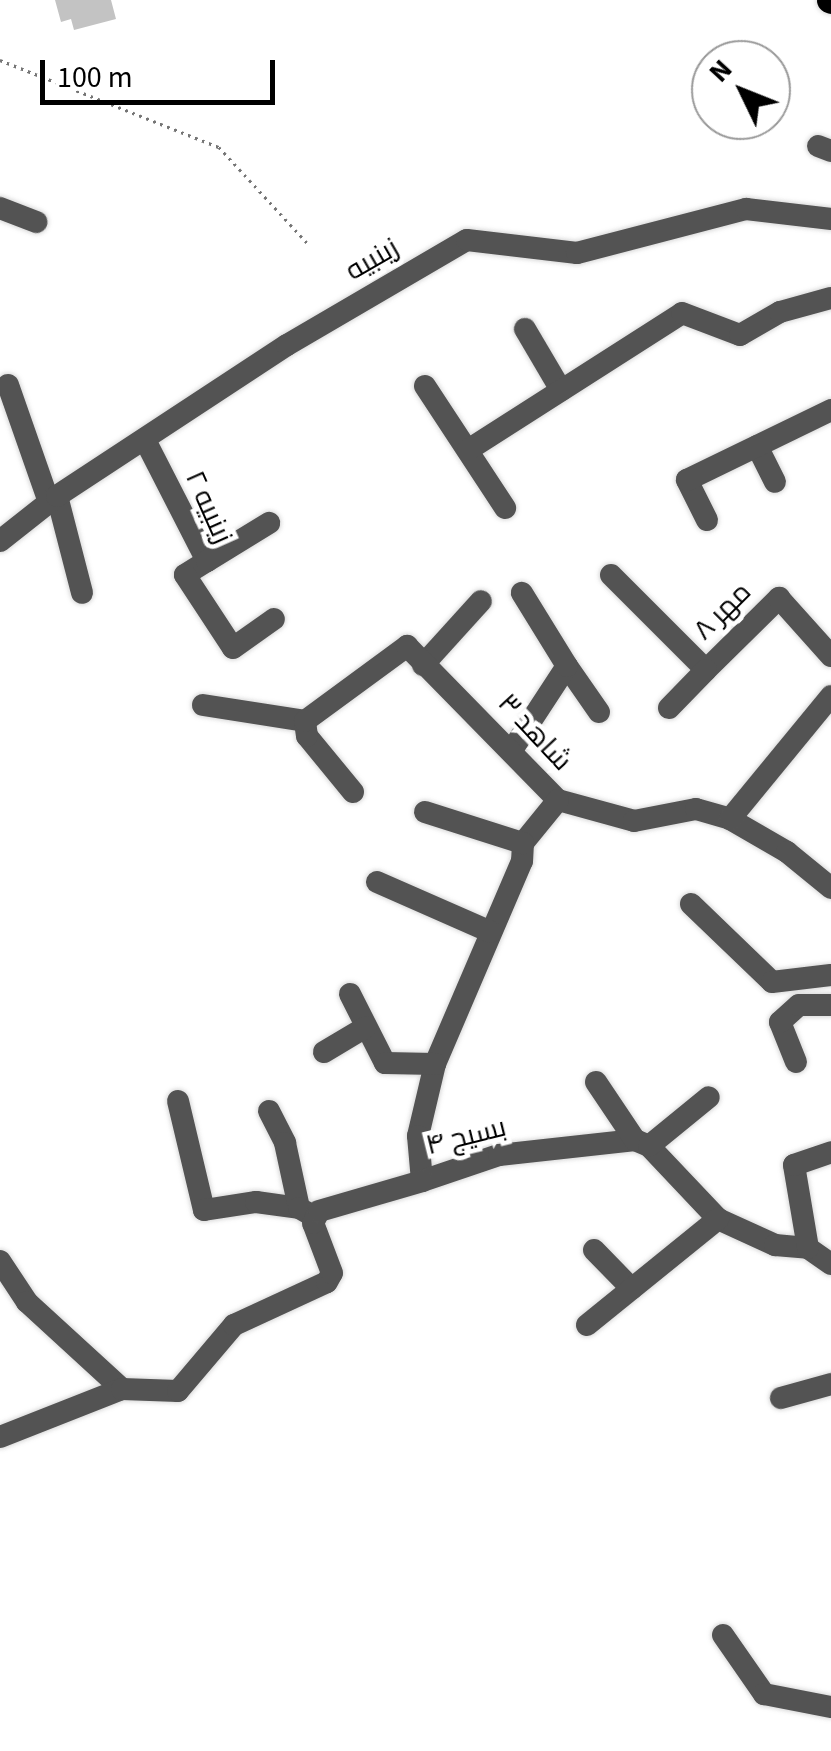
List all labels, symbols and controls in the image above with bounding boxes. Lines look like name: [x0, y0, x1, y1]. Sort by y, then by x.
scale bar: [45, 40, 280, 102]
north arrow: [691, 40, 791, 140]
text: N: [700, 50, 742, 91]
text: 100 m: [57, 56, 133, 99]
street label: زینبیه: [339, 231, 405, 287]
street label: زینبیه ۲: [178, 465, 240, 549]
street label: مهر ۸: [686, 575, 758, 647]
street label: شاهد ۳: [491, 686, 579, 778]
street label: بسیج ۴: [422, 1110, 510, 1162]

